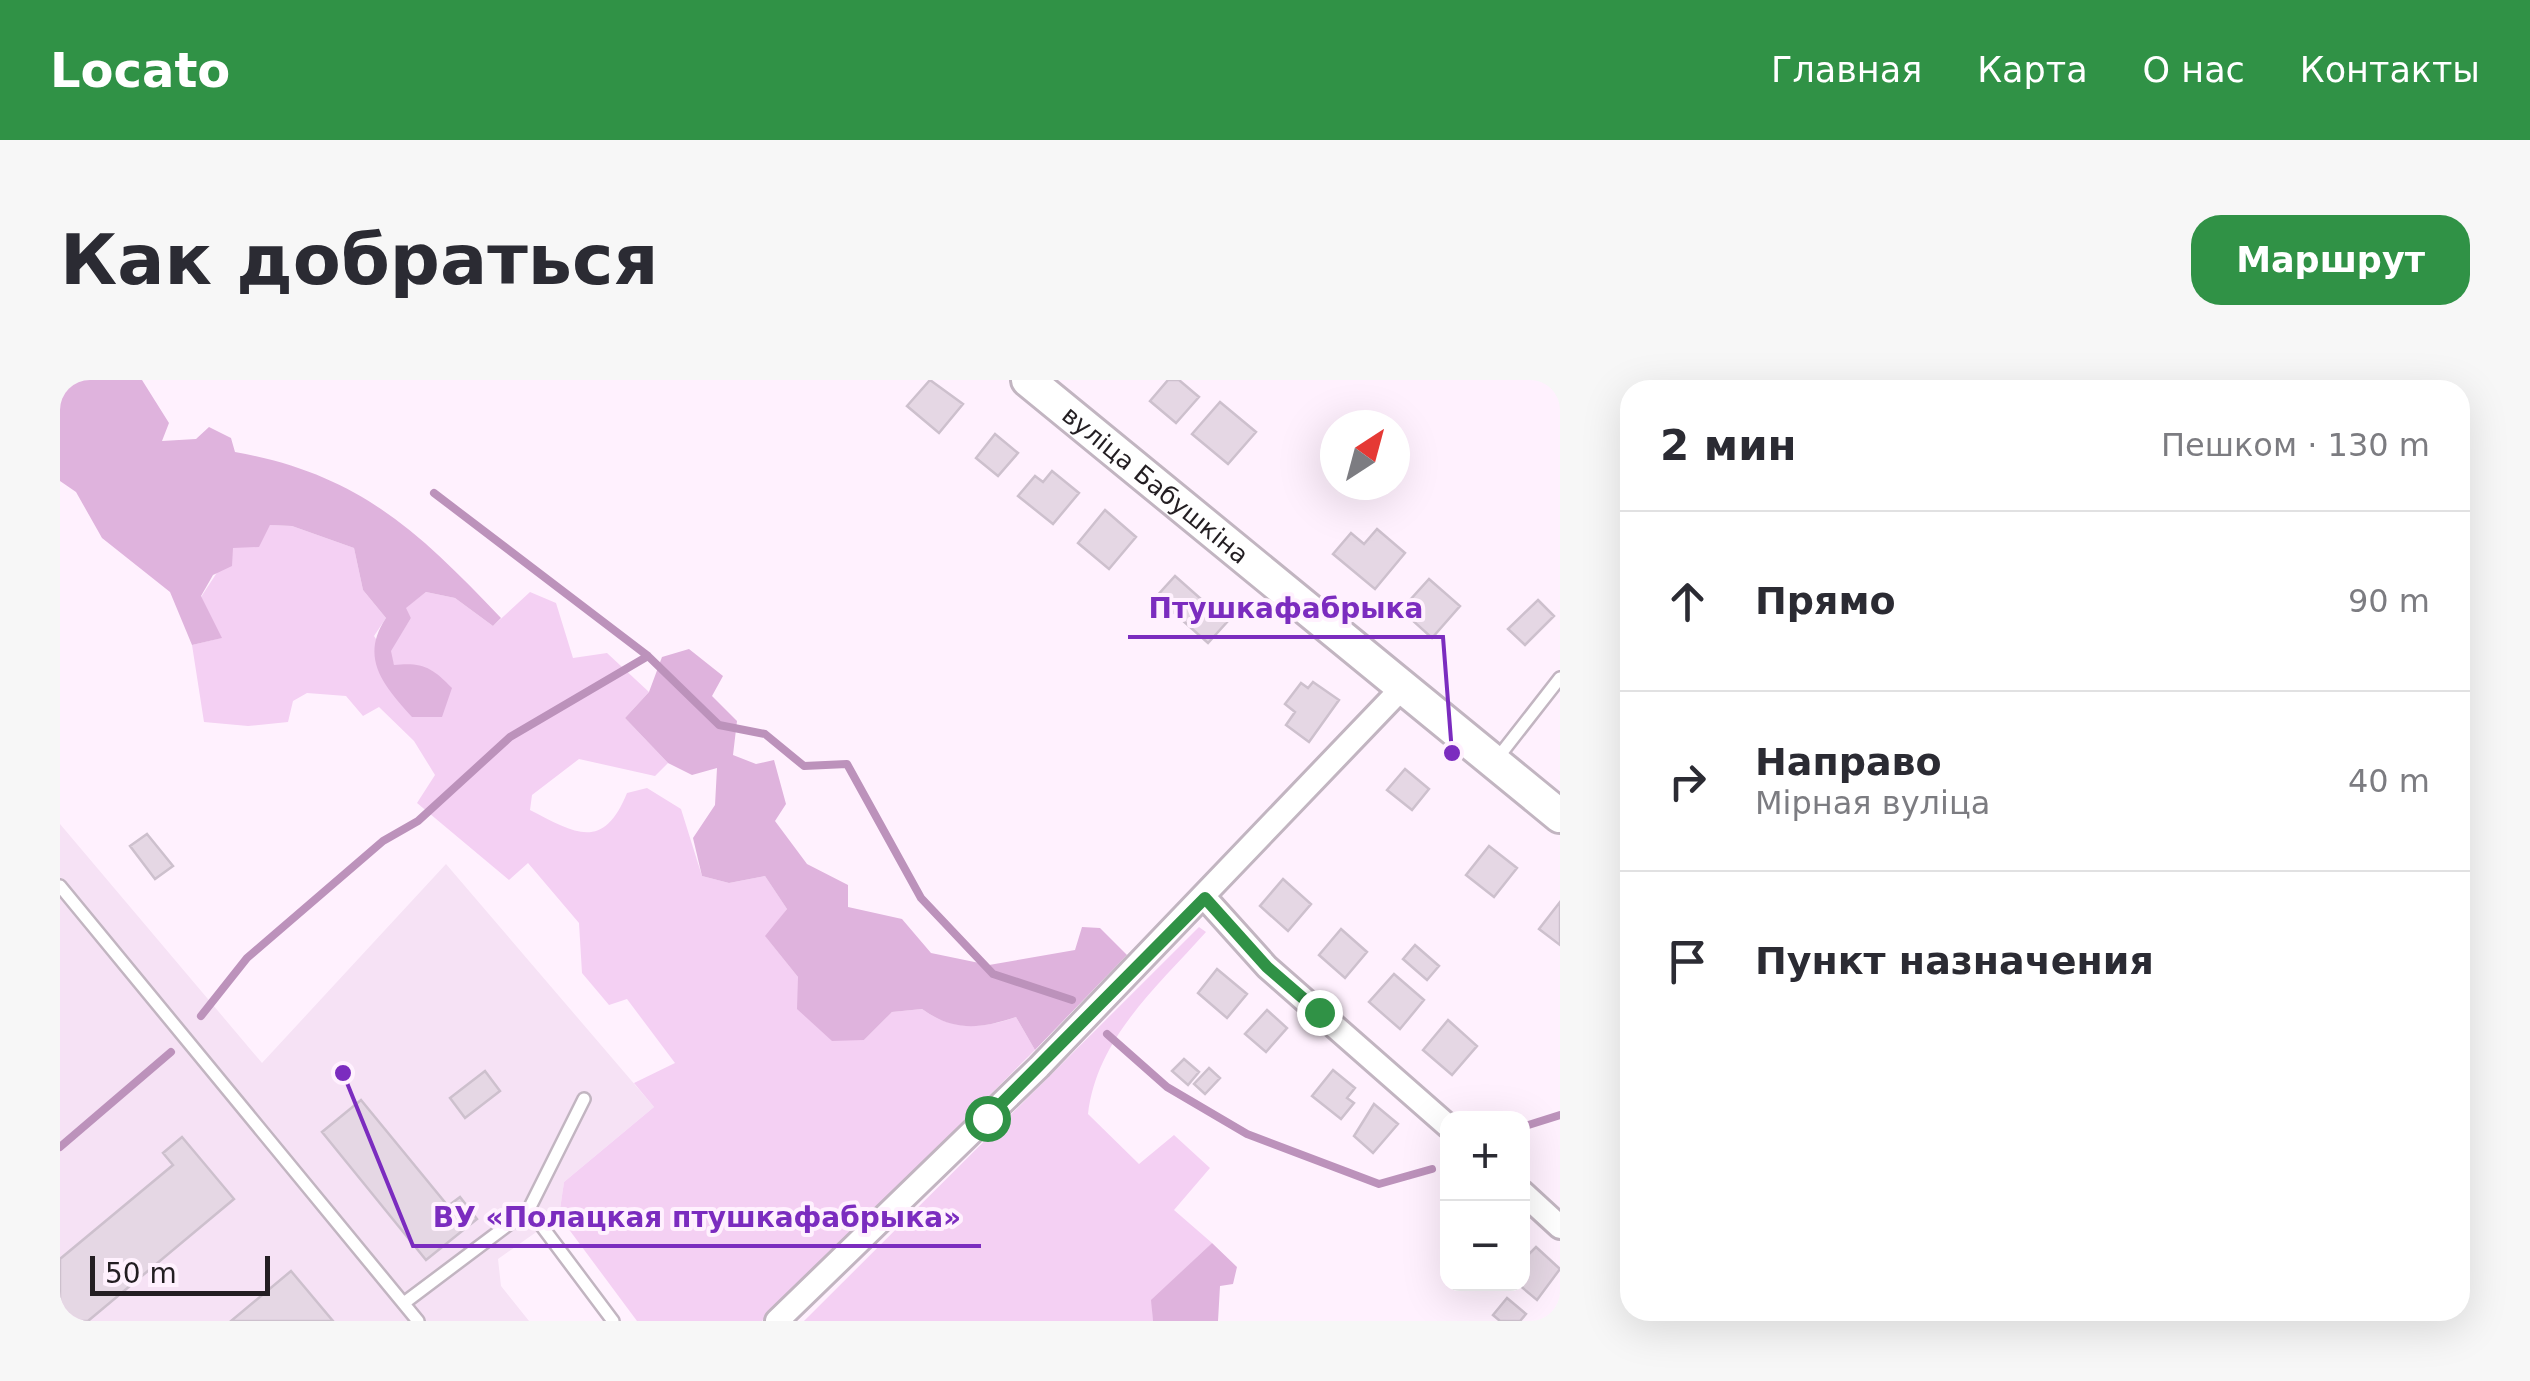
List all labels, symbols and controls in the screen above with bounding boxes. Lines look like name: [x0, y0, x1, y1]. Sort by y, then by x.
text: Locato: [50, 42, 230, 98]
text: Главная: [1771, 50, 1922, 90]
text: Карта: [1977, 50, 2088, 90]
text: О нас: [2143, 50, 2245, 90]
text: Контакты: [2300, 50, 2480, 90]
button: Маршрут: [2191, 215, 2470, 305]
text: Как добраться: [60, 219, 658, 301]
street label: вуліца Бабушкіна: [1056, 400, 1254, 570]
north arrow: [1320, 410, 1410, 500]
text: 2 мин: [1660, 421, 1797, 470]
text: Пешком · 130 m: [2161, 426, 2430, 464]
icon: ahead: [1660, 574, 1715, 629]
callout: Птушкафабрыка: [1128, 579, 1443, 637]
text: Прямо: [1755, 579, 1896, 623]
text: 90 m: [2348, 582, 2430, 620]
text: Птушкафабрыка: [1148, 592, 1424, 625]
text: Направо: [1755, 740, 1942, 784]
icon: right: [1660, 754, 1715, 809]
text: 40 m: [2348, 762, 2430, 800]
text: Мірная вуліца: [1755, 784, 1990, 822]
icon: arrive: [1660, 934, 1715, 989]
text: Пункт назначения: [1755, 939, 2154, 983]
route end: [1297, 990, 1343, 1036]
route start: [965, 1096, 1011, 1142]
map controls: [1440, 1111, 1530, 1291]
button: +: [1440, 1111, 1530, 1201]
callout: ВУ «Полацкая птушкафабрыка»: [413, 1188, 981, 1246]
text: ВУ «Полацкая птушкафабрыка»: [433, 1201, 961, 1234]
button: −: [1440, 1201, 1530, 1291]
scale bar: [90, 1251, 270, 1296]
text: 50 m: [105, 1257, 177, 1290]

